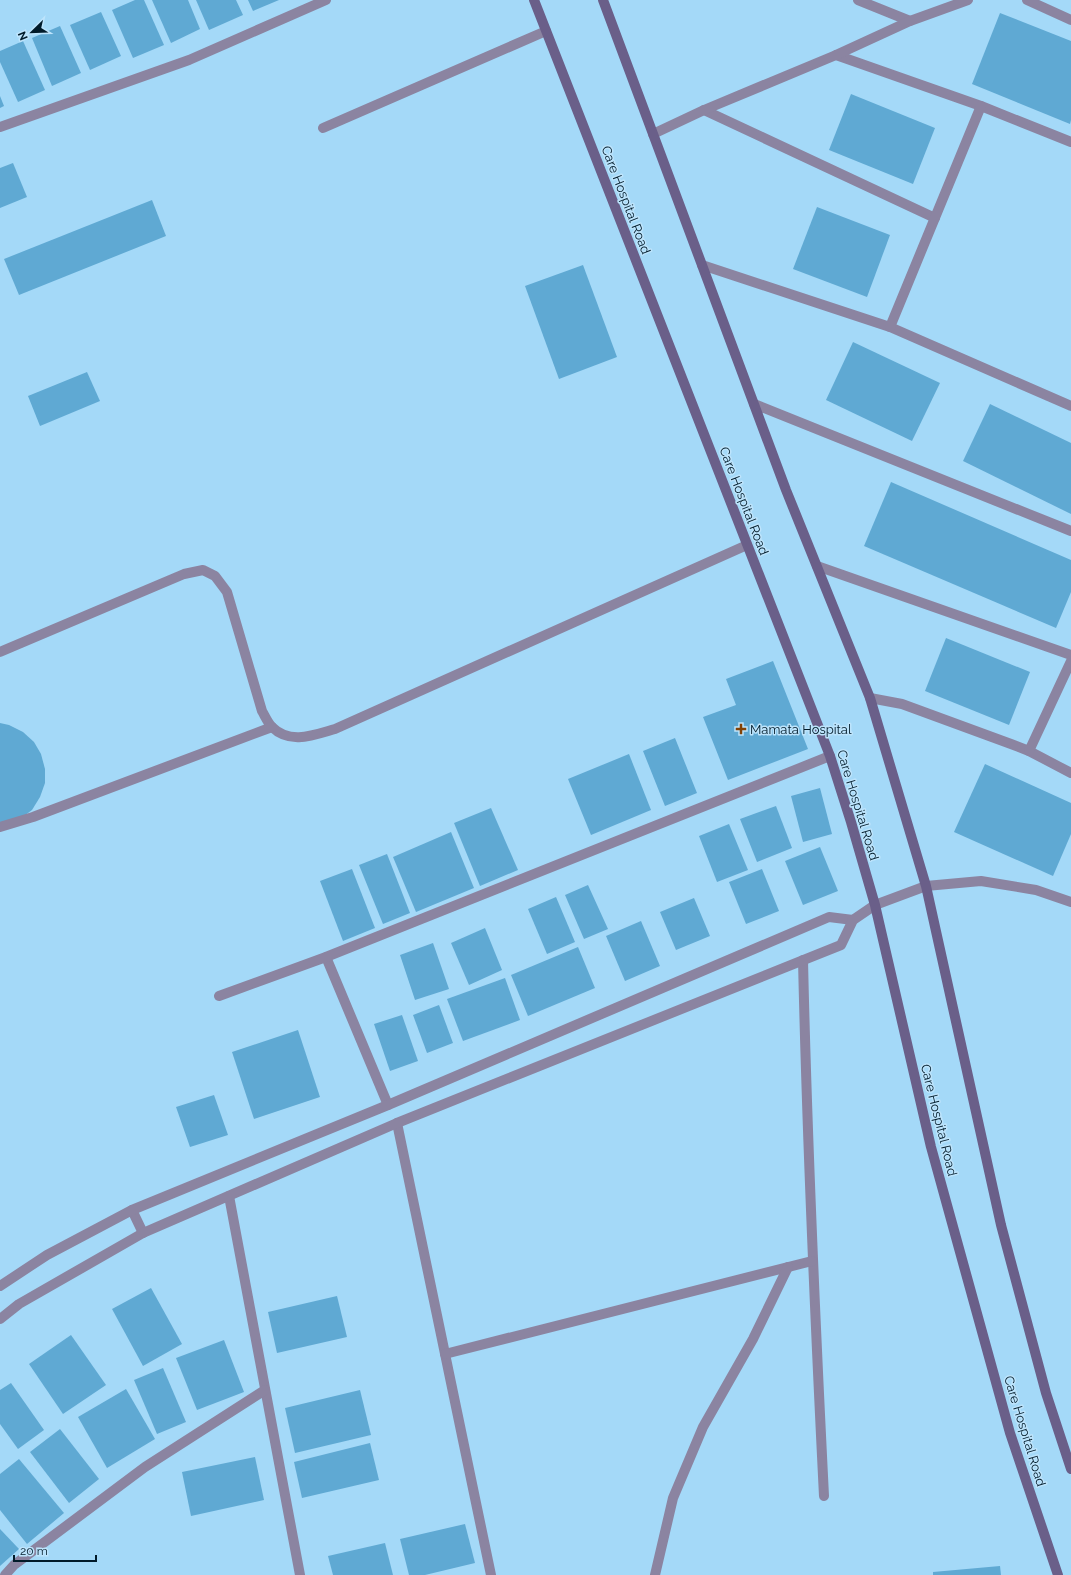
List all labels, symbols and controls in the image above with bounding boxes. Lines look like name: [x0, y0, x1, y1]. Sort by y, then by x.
north arrow: [12, 12, 52, 52]
text: N: [16, 29, 31, 42]
street label: Care Hospital Road: [598, 144, 654, 256]
street label: Care Hospital Road: [716, 445, 772, 557]
place label: Mamata Hospital: [750, 722, 852, 737]
marker: Mamata Hospital: [735, 723, 747, 735]
street label: Care Hospital Road: [834, 748, 882, 862]
street label: Care Hospital Road: [918, 1063, 960, 1177]
street label: Care Hospital Road: [1001, 1374, 1049, 1488]
scale bar: [14, 1537, 96, 1563]
text: 20 m: [20, 1544, 48, 1558]

